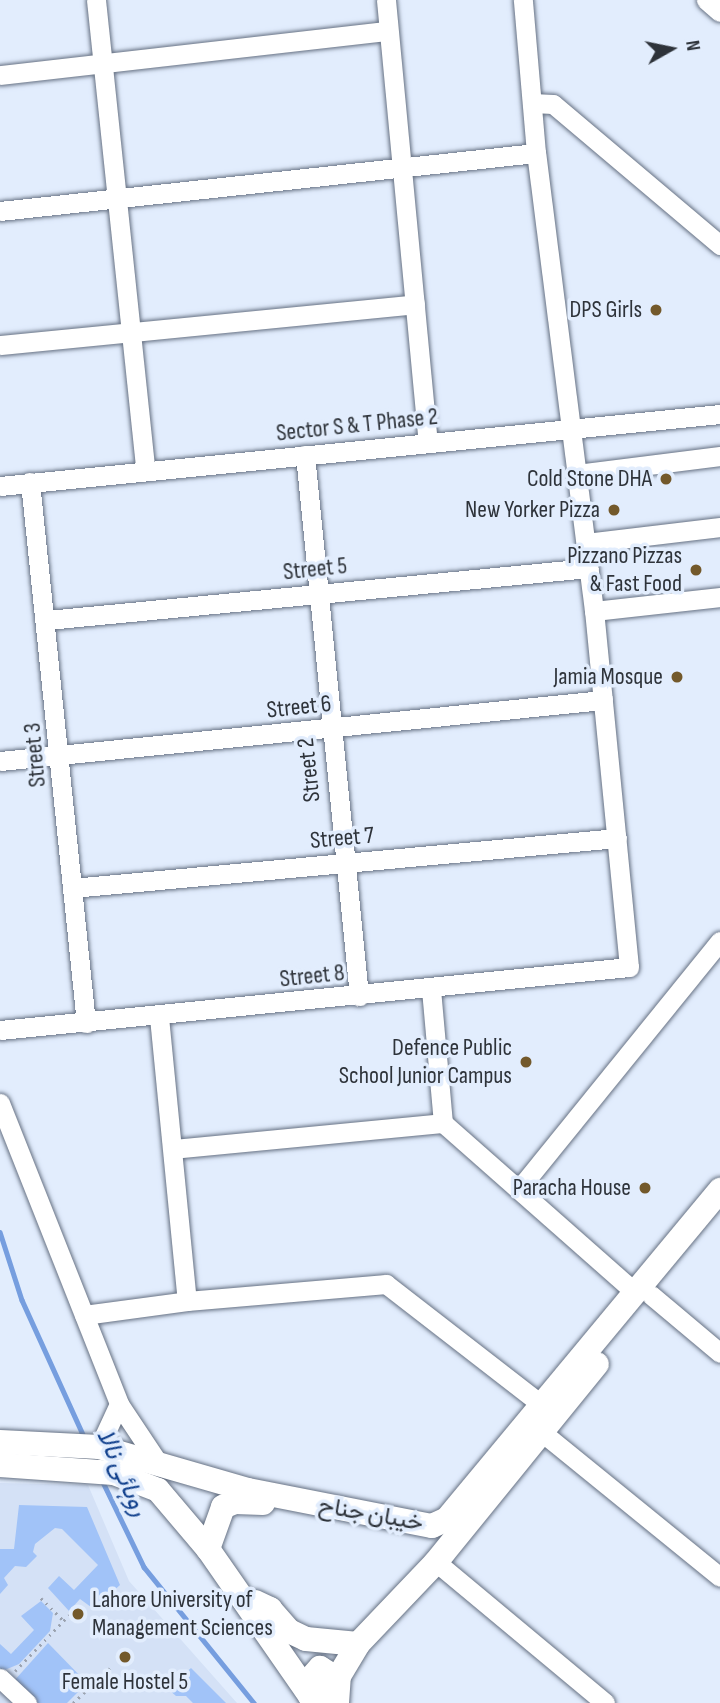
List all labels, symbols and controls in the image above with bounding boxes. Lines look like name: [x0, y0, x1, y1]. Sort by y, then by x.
north arrow: [636, 14, 706, 84]
text: N: [680, 39, 704, 52]
place label: DPS Girls: [569, 296, 642, 324]
marker: DPS Girls: [648, 302, 664, 318]
street label: Sector S & T Phase 2: [275, 402, 439, 448]
place label: Cold Stone DHA: [527, 465, 652, 493]
marker: Cold Stone DHA: [658, 471, 674, 487]
place label: New Yorker Pizza: [465, 496, 600, 524]
marker: New Yorker Pizza: [606, 502, 622, 518]
place label: Pizzano Pizzas & Fast Food: [567, 542, 682, 598]
street label: Street 5: [282, 551, 348, 587]
marker: Pizzano Pizzas & Fast Food: [688, 562, 704, 578]
place label: Jamia Mosque: [553, 663, 663, 691]
marker: Jamia Mosque: [669, 669, 685, 685]
street label: Street 6: [265, 689, 333, 725]
street label: Street 3: [18, 722, 52, 788]
street label: Street 2: [291, 736, 327, 804]
street label: Street 7: [309, 821, 375, 855]
street label: Street 8: [278, 958, 346, 994]
place label: Defence Public School Junior Campus: [339, 1034, 512, 1090]
marker: Defence Public School Junior Campus: [518, 1054, 534, 1070]
place label: Paracha House: [513, 1174, 631, 1202]
marker: Paracha House: [637, 1180, 653, 1196]
water label: روہائی نالا: [89, 1425, 155, 1521]
street label: خیبان جناح: [316, 1491, 426, 1537]
place label: Lahore University of Management Sciences: [92, 1586, 273, 1642]
marker: Lahore University of Management Sciences: [70, 1606, 86, 1622]
marker: Female Hostel 5: [117, 1649, 133, 1665]
place label: Female Hostel 5: [62, 1668, 188, 1696]

